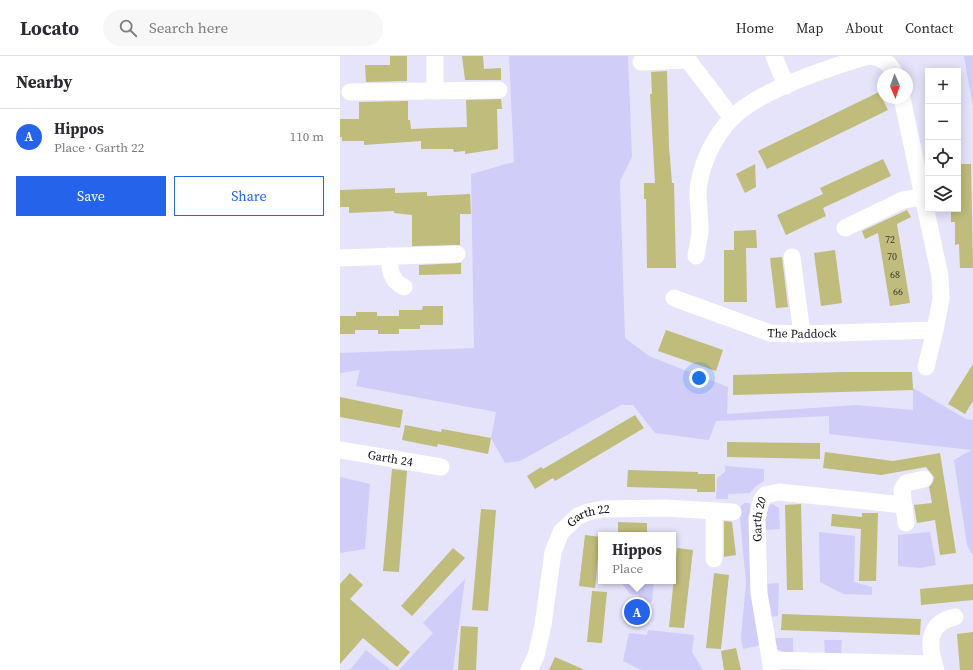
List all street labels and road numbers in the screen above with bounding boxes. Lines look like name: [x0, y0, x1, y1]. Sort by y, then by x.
street label: The Paddock: [767, 325, 837, 342]
street label: Garth 24: [367, 447, 414, 470]
street label: Garth 20: [749, 493, 770, 542]
street label: Garth 22: [563, 501, 610, 531]

